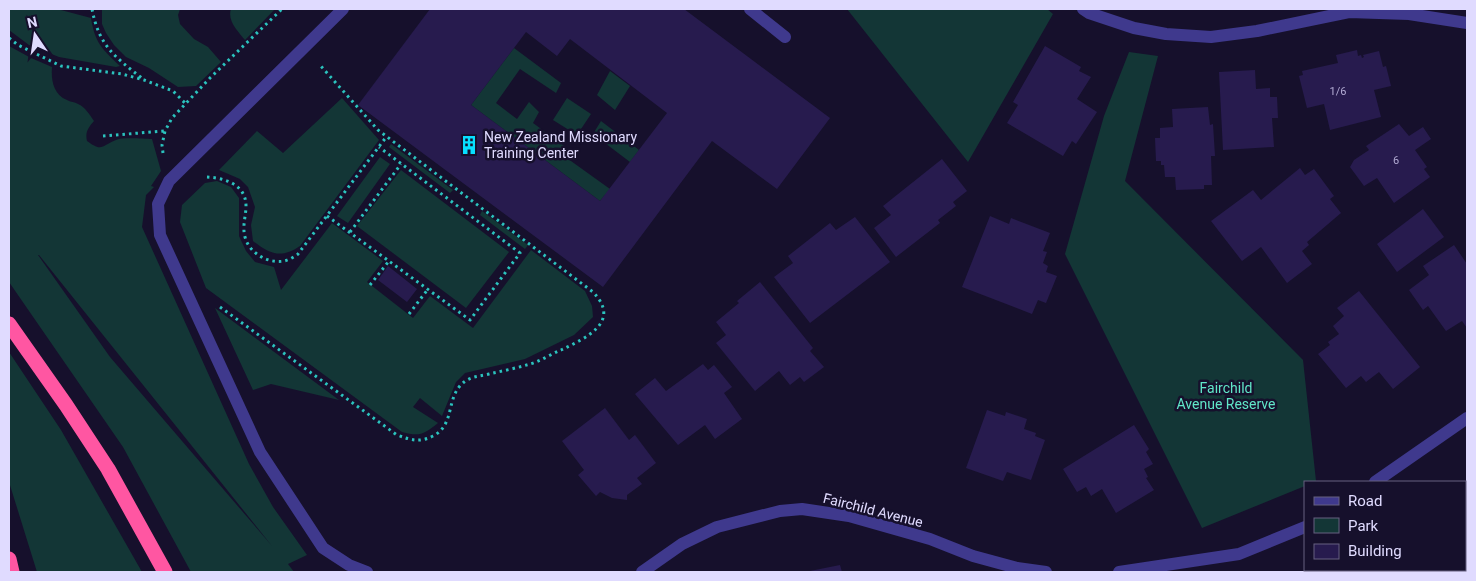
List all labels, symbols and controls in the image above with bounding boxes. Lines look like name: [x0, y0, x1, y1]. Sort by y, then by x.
north arrow: [10, 10, 60, 60]
text: N: [25, 13, 39, 31]
house number: 1/6: [1330, 85, 1346, 98]
place label: New Zealand Missionary Training Center: [484, 129, 637, 161]
building icon: New Zealand Missionary Training Center: [458, 134, 480, 156]
house number: 6: [1393, 154, 1399, 167]
park label: Fairchild Avenue Reserve: [1177, 380, 1275, 412]
legend: [1304, 481, 1466, 571]
street label: Fairchild Avenue: [822, 490, 924, 530]
text: Road: [1348, 492, 1382, 510]
text: Park: [1348, 517, 1379, 535]
text: Building: [1348, 542, 1402, 560]

